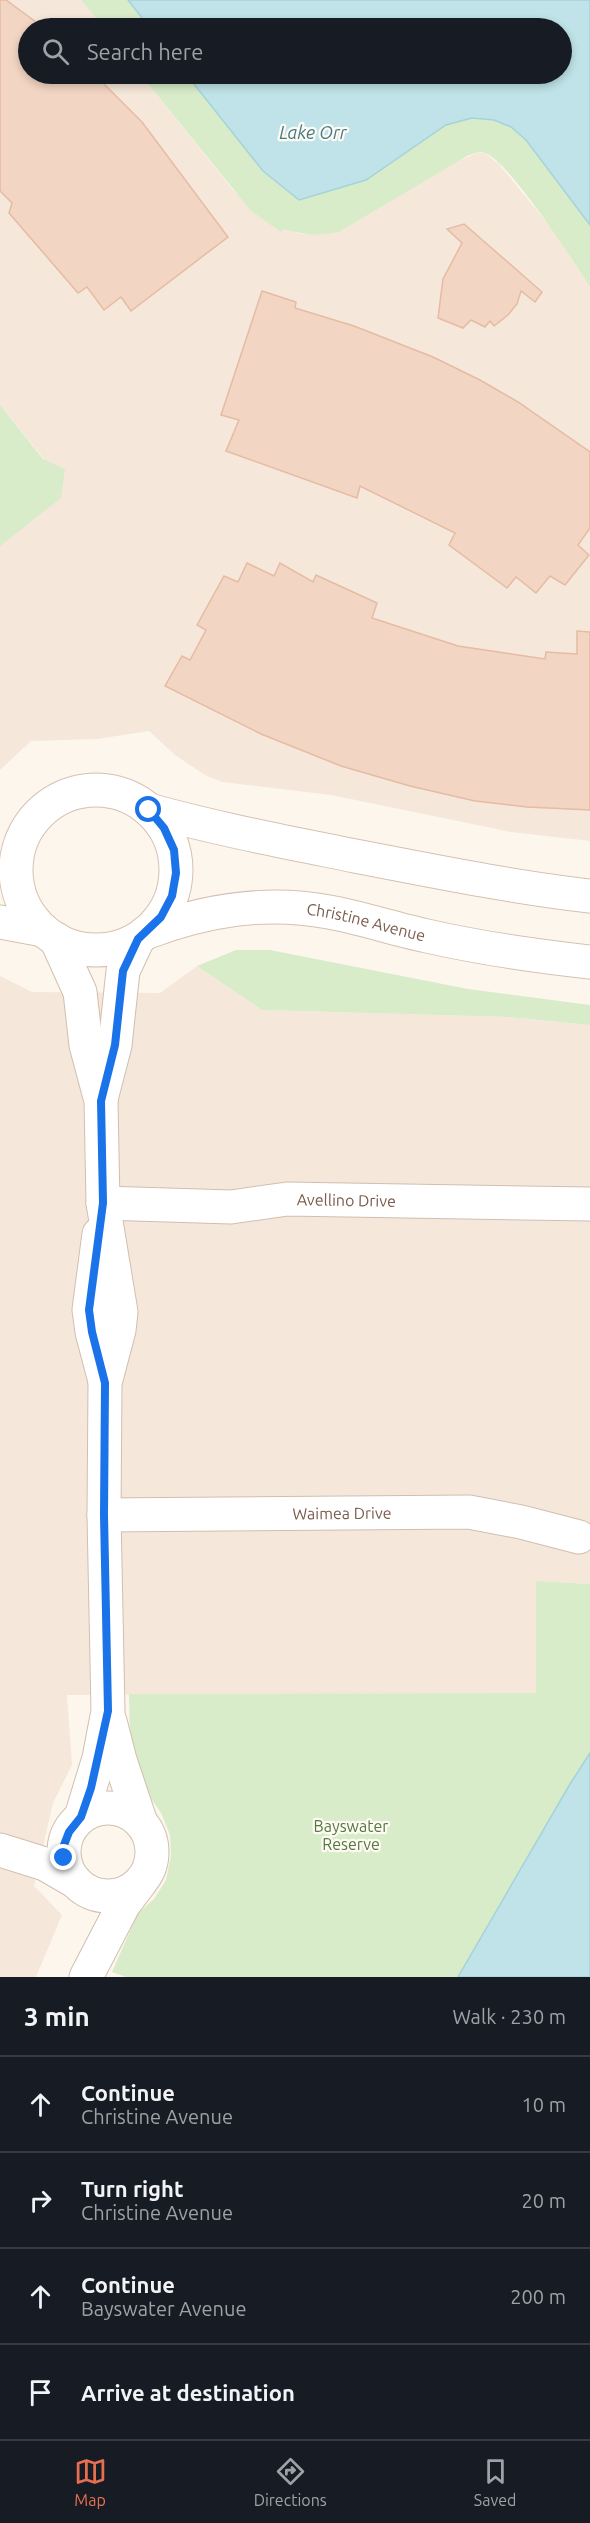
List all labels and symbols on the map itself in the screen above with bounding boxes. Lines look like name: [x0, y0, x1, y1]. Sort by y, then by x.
water label: Lake Orr: [279, 122, 348, 142]
route start: [135, 796, 161, 822]
street label: Christine Avenue: [306, 900, 427, 944]
street label: Avellino Drive: [297, 1190, 396, 1210]
street label: Waimea Drive: [292, 1504, 392, 1522]
park label: Bayswater Reserve: [314, 1817, 388, 1853]
route end: [50, 1844, 76, 1870]

